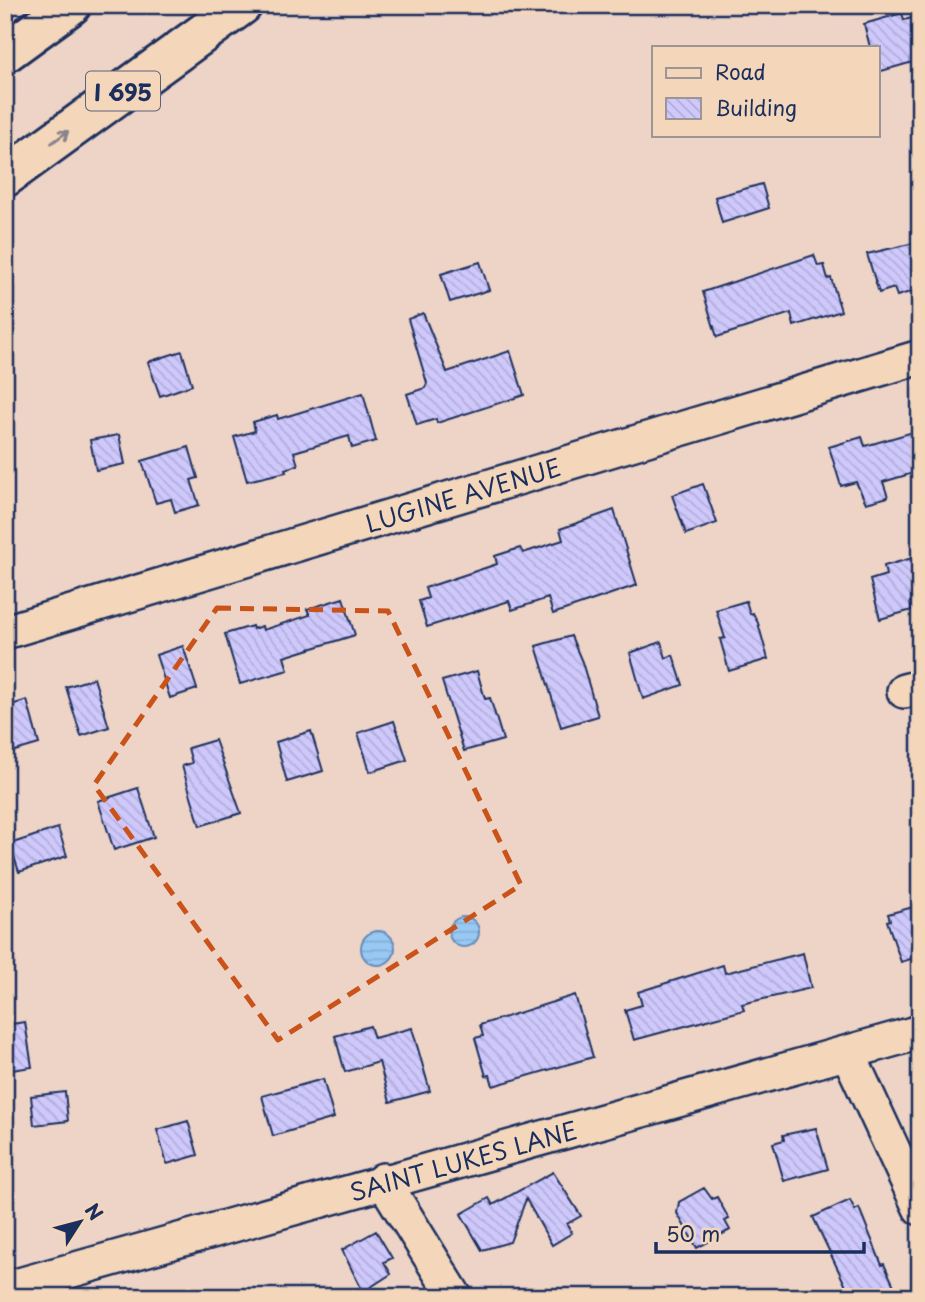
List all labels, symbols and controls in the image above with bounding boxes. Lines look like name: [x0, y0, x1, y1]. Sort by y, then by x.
legend: [652, 46, 880, 136]
text: Road: [715, 55, 766, 87]
road number: I 695: [86, 72, 160, 110]
text: Building: [715, 91, 797, 123]
one-way arrow: [51, 129, 69, 144]
street label: LUGINE AVENUE: [361, 448, 565, 541]
street label: SAINT LUKES LANE: [345, 1111, 581, 1209]
north arrow: [46, 1186, 116, 1256]
text: N: [79, 1197, 110, 1226]
scale bar: [656, 1211, 864, 1255]
text: 50 m: [666, 1217, 720, 1249]

